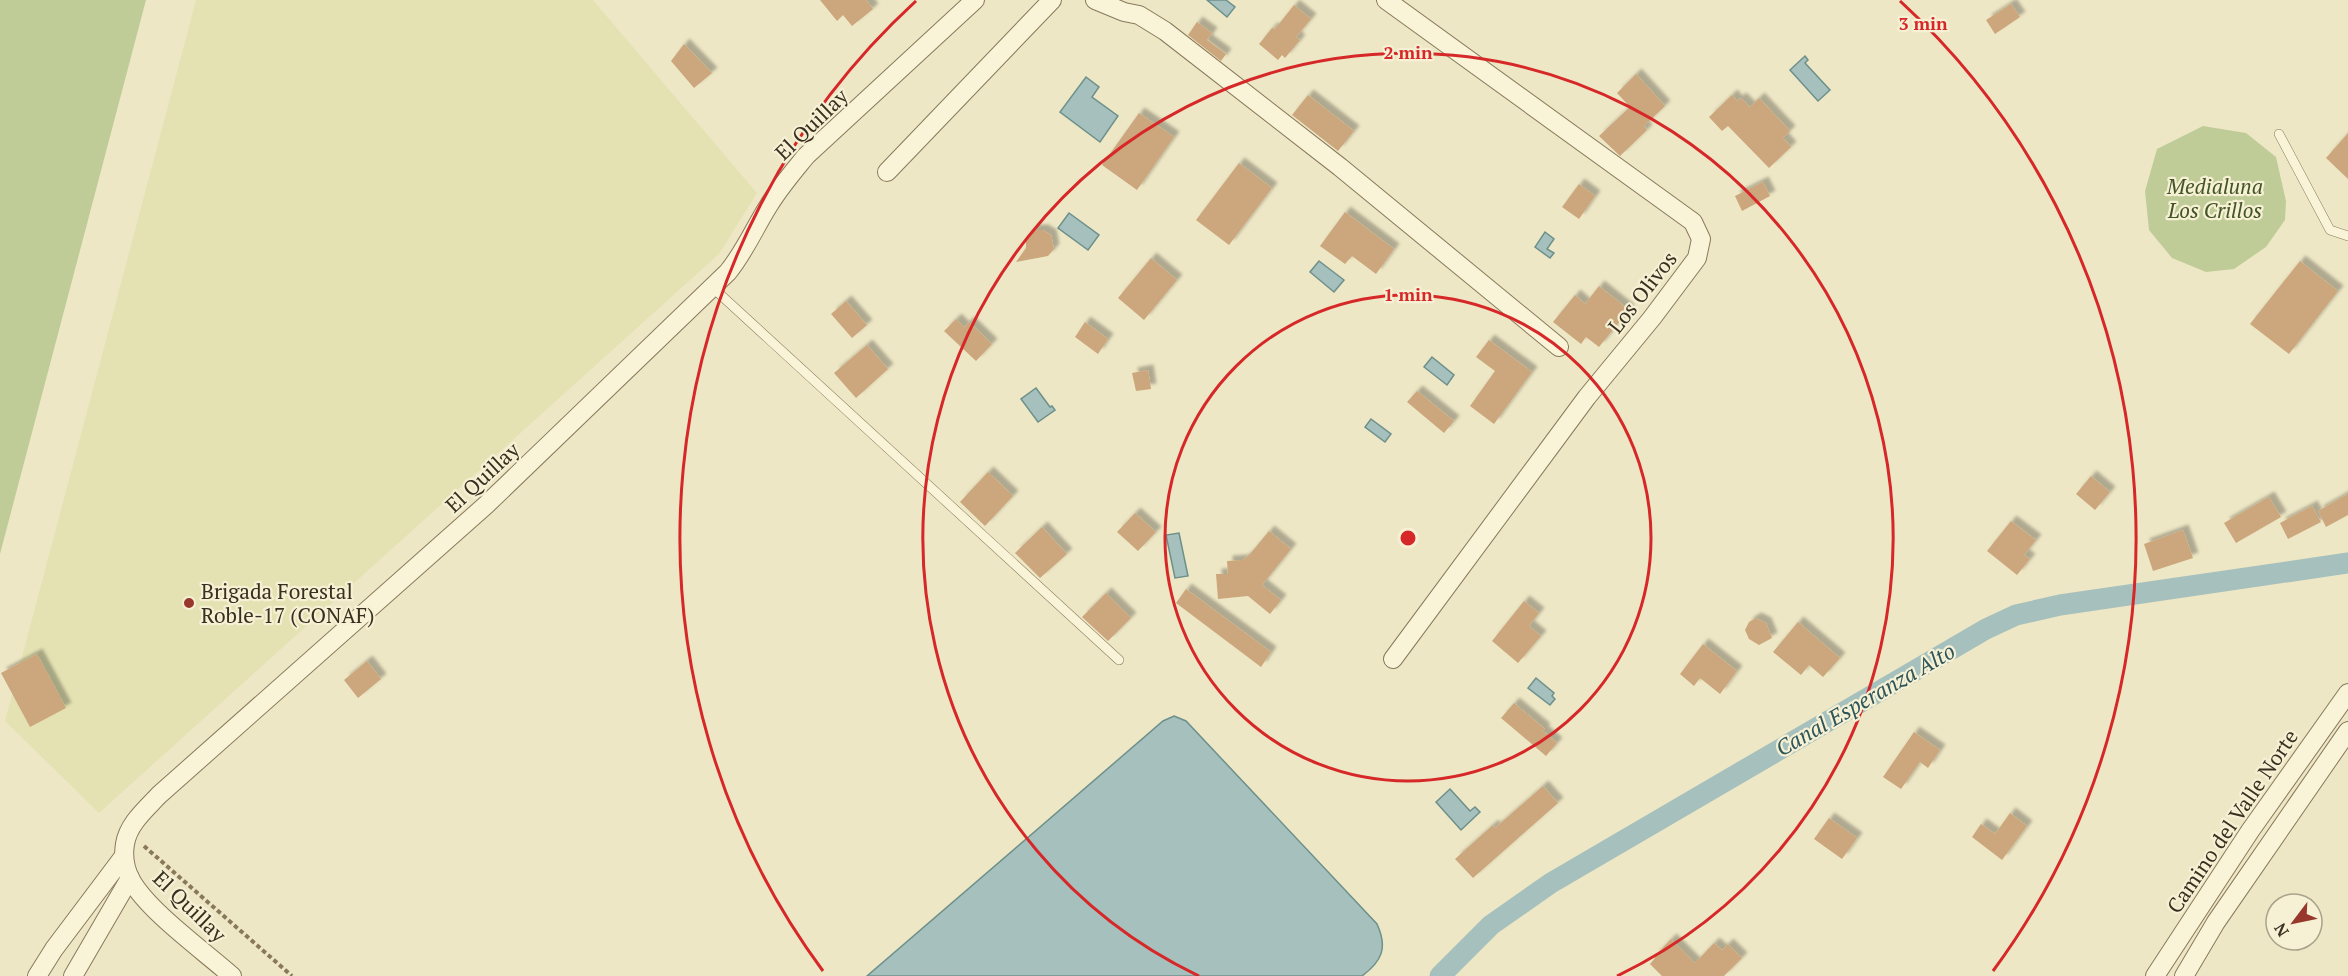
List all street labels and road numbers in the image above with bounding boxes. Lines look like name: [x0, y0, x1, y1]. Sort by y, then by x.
street label: El Quillay: [768, 82, 854, 166]
street label: Los Olivos: [1601, 245, 1683, 339]
street label: El Quillay: [439, 435, 525, 518]
street label: Camino del Valle Norte: [2160, 724, 2304, 918]
street label: El Quillay: [147, 864, 233, 948]

